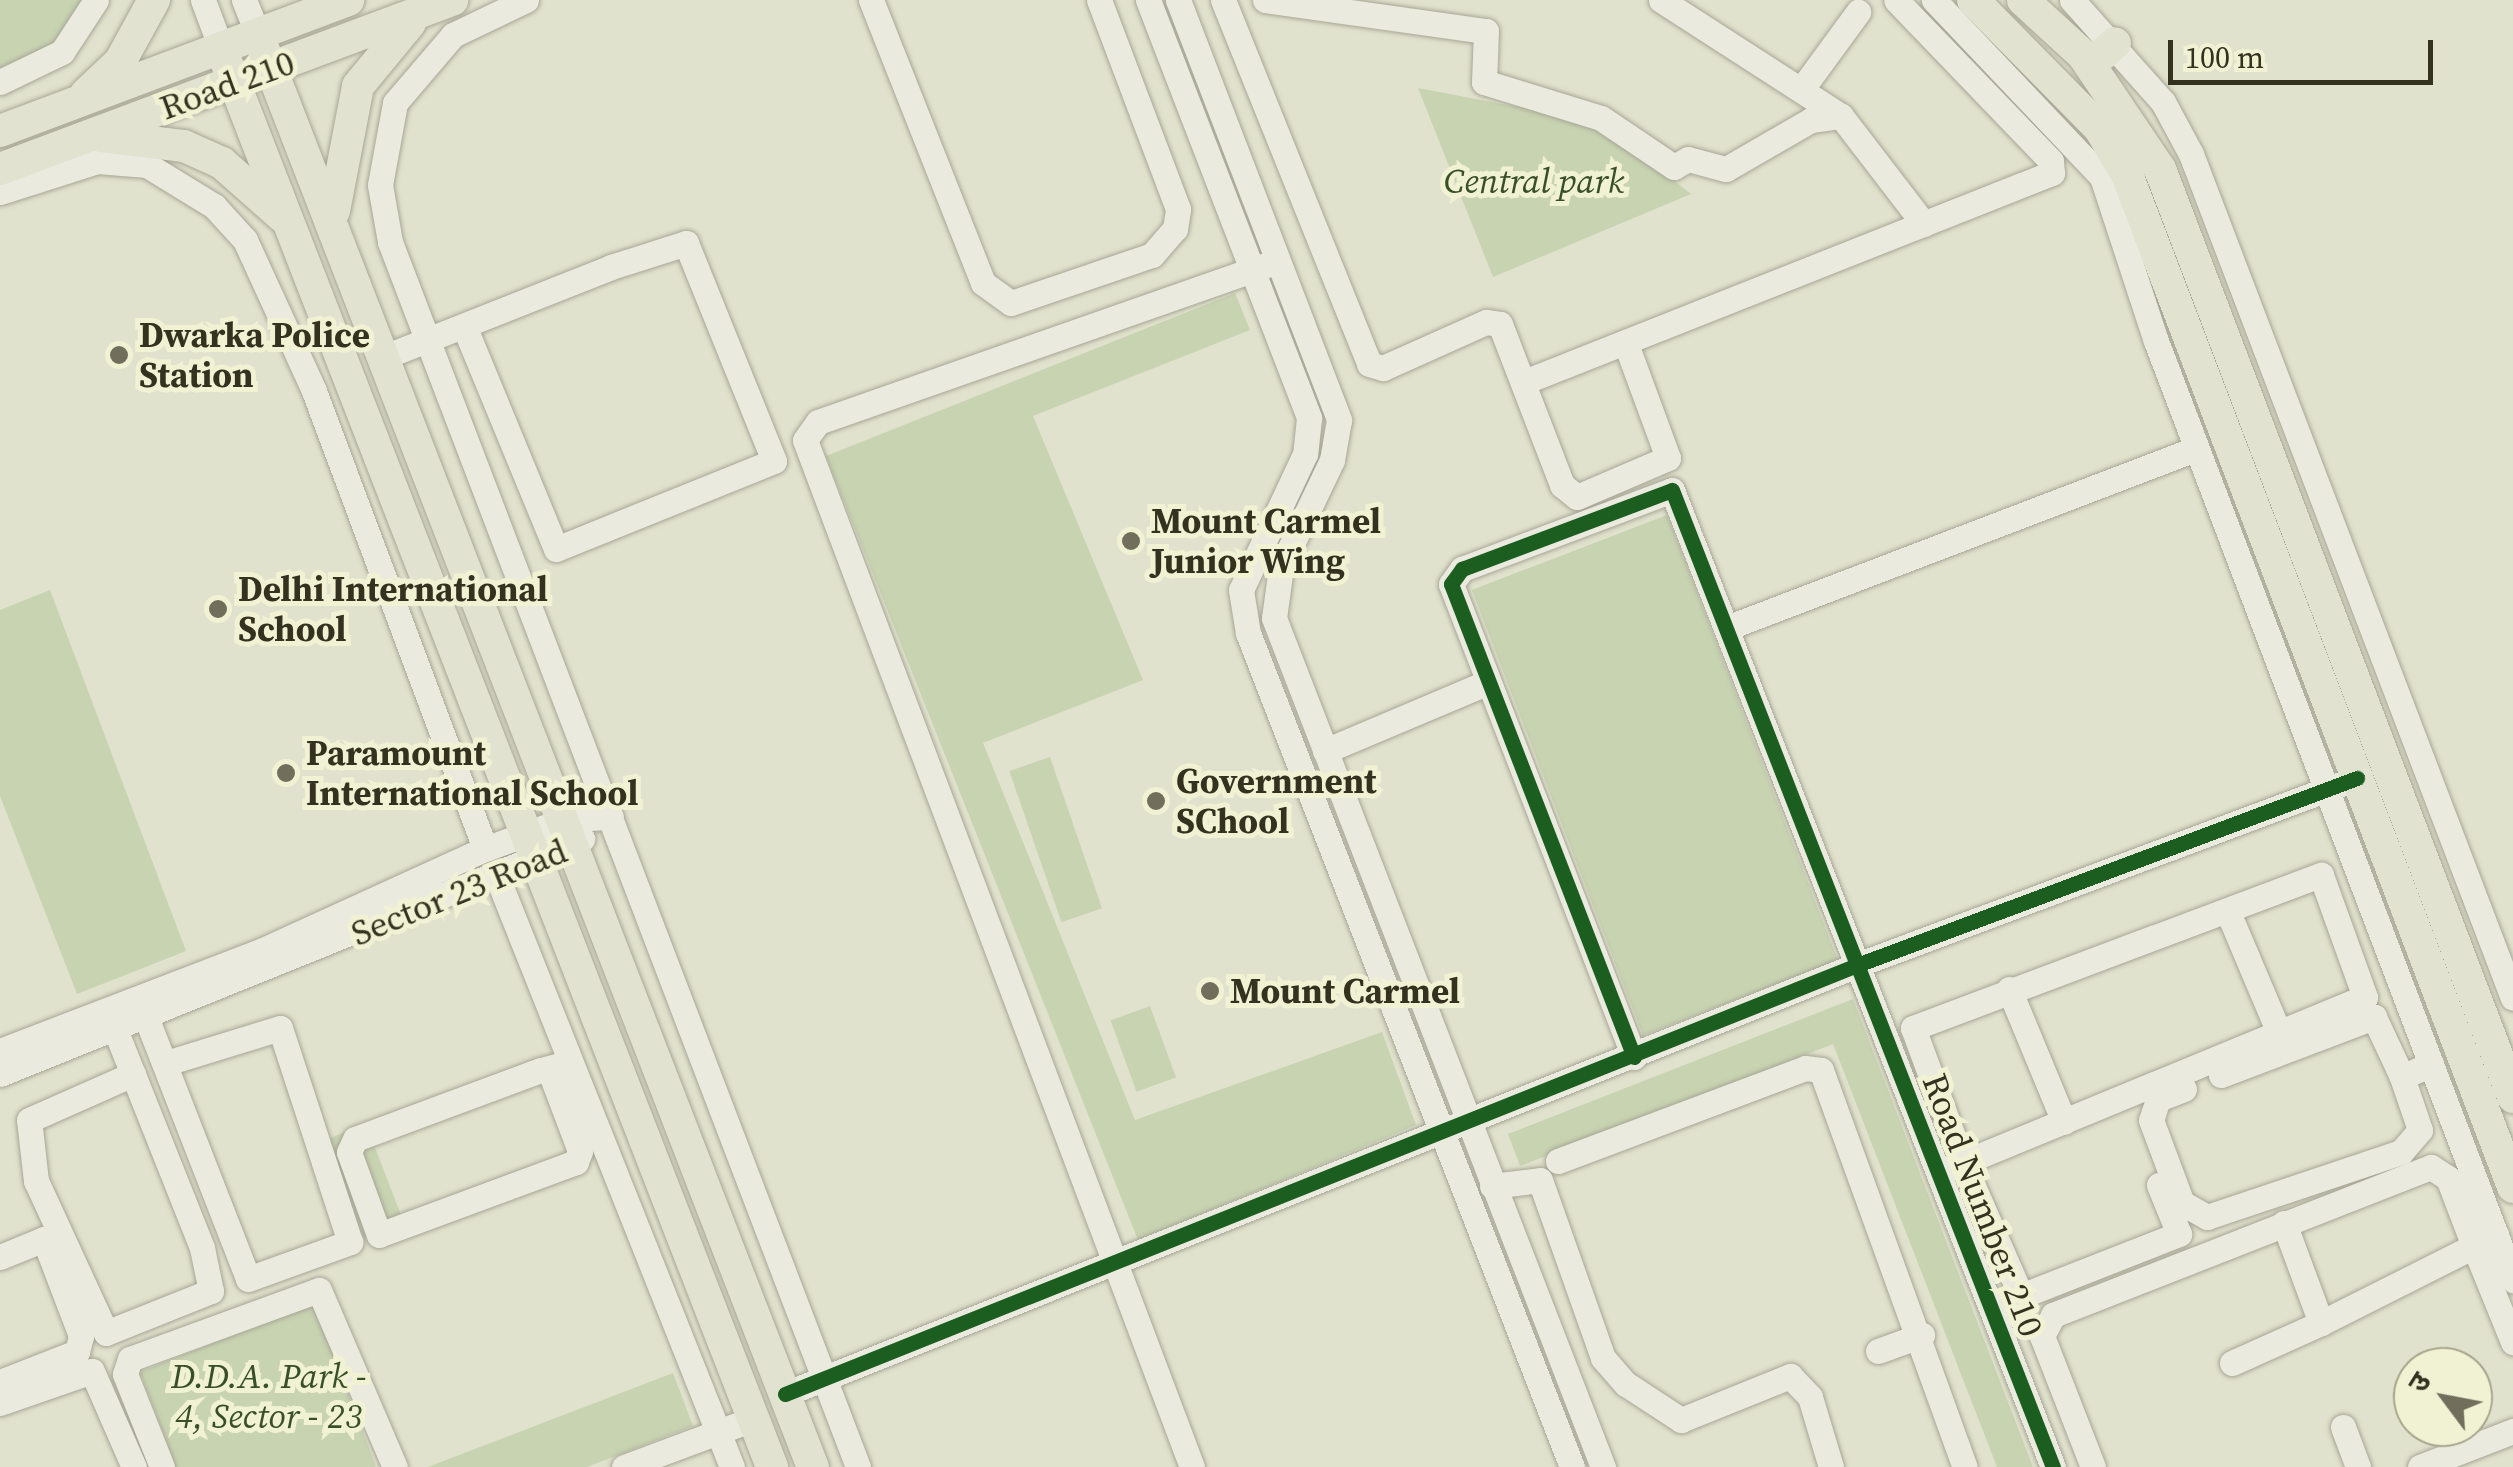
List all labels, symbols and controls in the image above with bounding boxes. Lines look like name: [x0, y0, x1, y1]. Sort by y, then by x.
scale bar: [2173, 20, 2438, 82]
text: 100 m: [2185, 37, 2264, 78]
street label: Road 210: [154, 41, 300, 129]
park label: Central park: [1444, 160, 1624, 202]
place label: Dwarka Police Station: [139, 314, 370, 396]
marker: Dwarka Police Station: [108, 344, 130, 366]
place label: Mount Carmel Junior Wing: [1151, 500, 1381, 582]
marker: Mount Carmel Junior Wing: [1120, 530, 1142, 552]
place label: Delhi International School: [238, 568, 548, 650]
marker: Delhi International School: [207, 598, 229, 620]
place label: Paramount International School: [306, 732, 638, 814]
place label: Government SChool: [1176, 760, 1377, 842]
marker: Paramount International School: [275, 762, 297, 784]
marker: Government SChool: [1145, 790, 1167, 812]
street label: Sector 23 Road: [345, 830, 573, 954]
place label: Mount Carmel: [1230, 970, 1460, 1012]
marker: Mount Carmel: [1199, 980, 1221, 1002]
street label: Road Number 210: [1914, 1068, 2052, 1342]
north arrow: [2393, 1347, 2493, 1447]
park label: D.D.A. Park - 4, Sector - 23: [171, 1355, 367, 1437]
text: उ: [2399, 1365, 2440, 1399]

